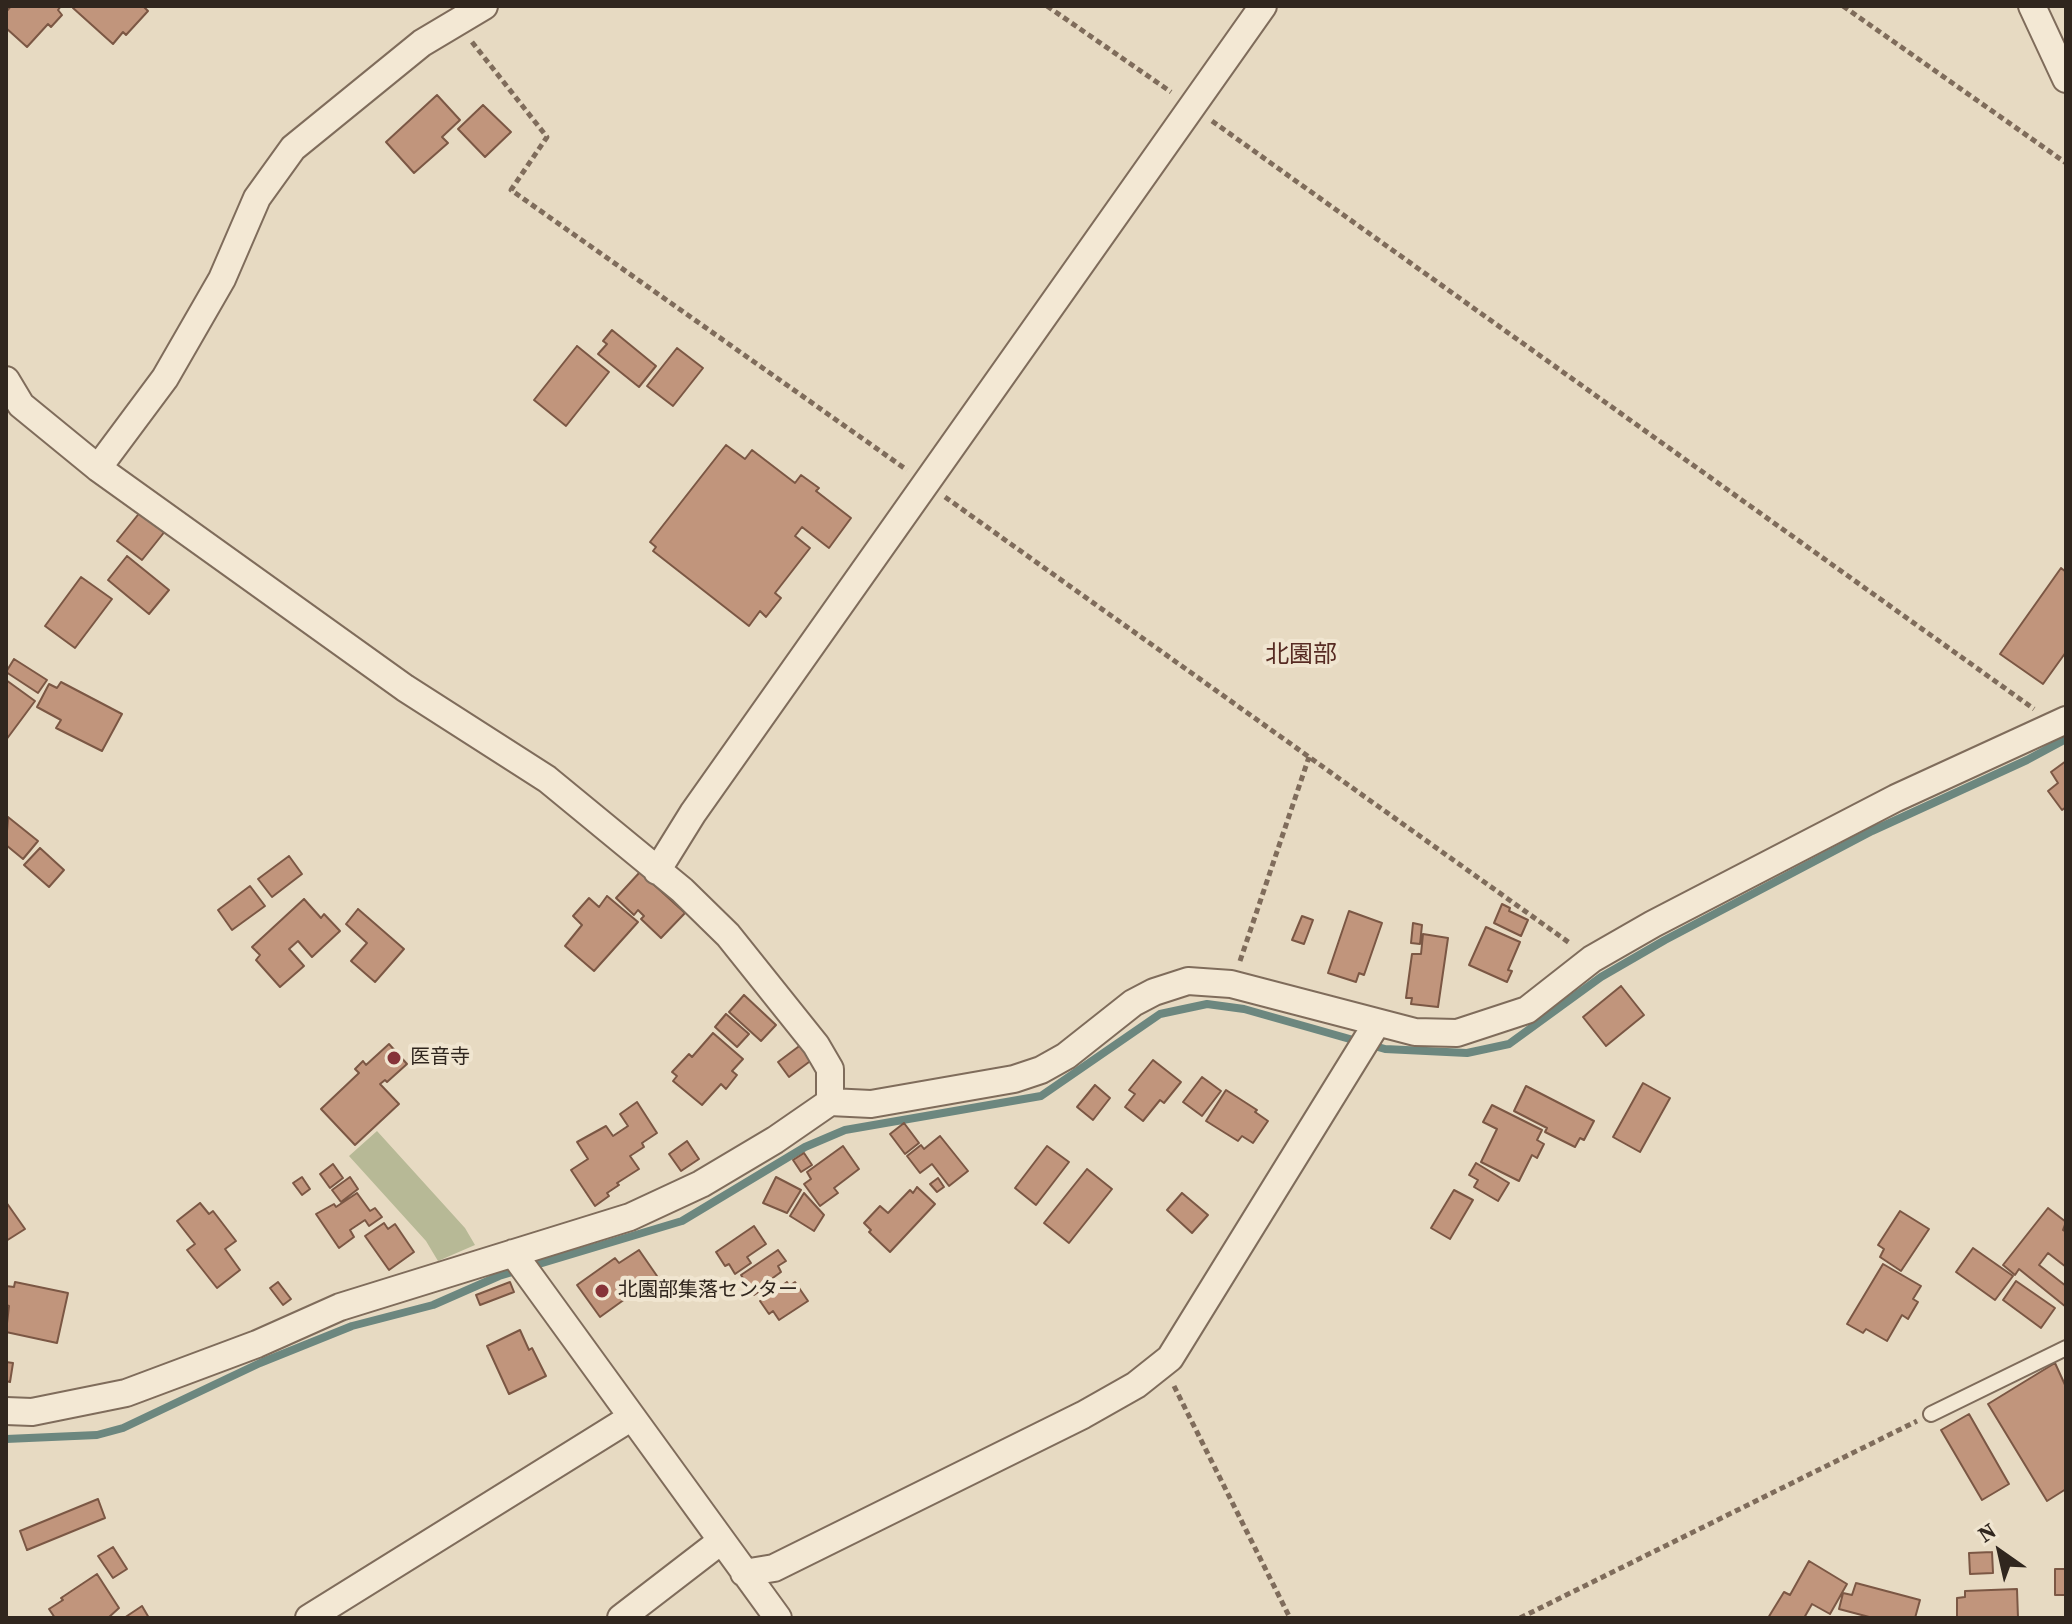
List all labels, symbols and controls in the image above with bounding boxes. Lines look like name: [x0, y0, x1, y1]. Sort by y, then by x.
district label: 北園部: [1265, 642, 1337, 670]
place label: 医音寺: [410, 1046, 470, 1070]
marker: 医音寺: [385, 1049, 403, 1067]
place label: 北園部集落センター: [618, 1279, 798, 1303]
marker: 北園部集落センター: [593, 1282, 611, 1300]
north arrow: [1960, 1512, 2040, 1592]
text: N: [1972, 1515, 2002, 1549]

